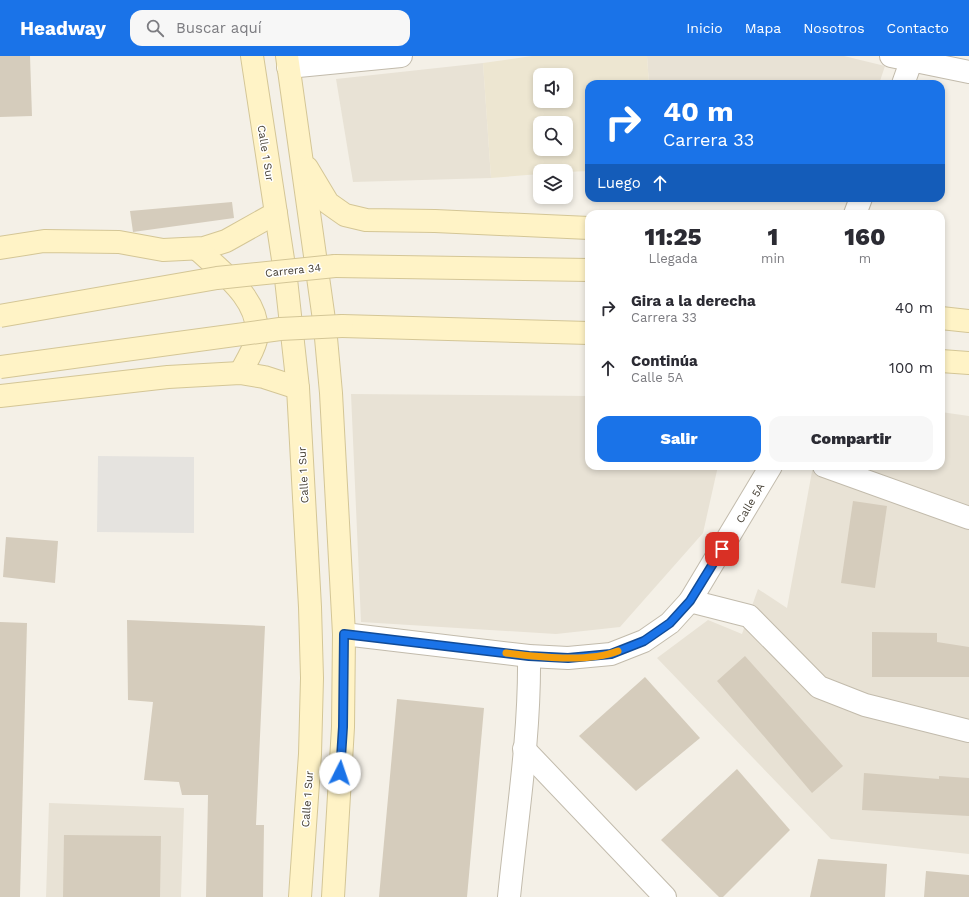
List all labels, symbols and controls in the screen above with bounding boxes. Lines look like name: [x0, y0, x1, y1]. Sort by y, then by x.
search box: [130, 10, 410, 46]
text: Headway: [20, 17, 106, 40]
icon: search: [144, 17, 166, 39]
text: Buscar aquí: [176, 19, 262, 37]
text: Inicio: [686, 20, 723, 36]
text: Mapa: [745, 20, 781, 36]
text: Nosotros: [803, 20, 865, 36]
text: Contacto: [887, 20, 949, 36]
map controls: [533, 68, 573, 204]
button: sound: [533, 68, 573, 108]
text: 40 m: [663, 95, 733, 128]
icon: right: [597, 96, 649, 148]
button: search: [533, 116, 573, 156]
street label: Calle 1 Sur: [255, 124, 276, 183]
text: Carrera 33: [663, 129, 754, 150]
button: layers: [533, 164, 573, 204]
icon: ahead: [649, 172, 671, 194]
text: Luego: [597, 174, 641, 192]
text: 11:25: [644, 223, 702, 251]
text: 1: [768, 223, 778, 251]
text: 160: [844, 223, 886, 251]
text: Llegada: [648, 251, 698, 266]
text: min: [761, 251, 785, 266]
text: m: [859, 251, 871, 266]
street label: Carrera 34: [264, 261, 322, 280]
text: Gira a la derecha: [631, 292, 756, 310]
icon: right: [597, 297, 619, 319]
text: 40 m: [895, 299, 933, 317]
text: Carrera 33: [631, 310, 697, 325]
text: Continúa: [631, 352, 698, 370]
icon: ahead: [597, 357, 619, 379]
text: 100 m: [889, 359, 933, 377]
text: Calle 5A: [631, 370, 683, 385]
button: Salir: [597, 416, 761, 462]
button: Compartir: [769, 416, 933, 462]
street label: Calle 1 Sur: [295, 446, 311, 504]
street label: Calle 5A: [733, 481, 767, 526]
pin: [705, 532, 739, 566]
icon: arrive: [711, 538, 733, 560]
position arrow: [319, 752, 361, 794]
street label: Calle 1 Sur: [299, 770, 316, 828]

